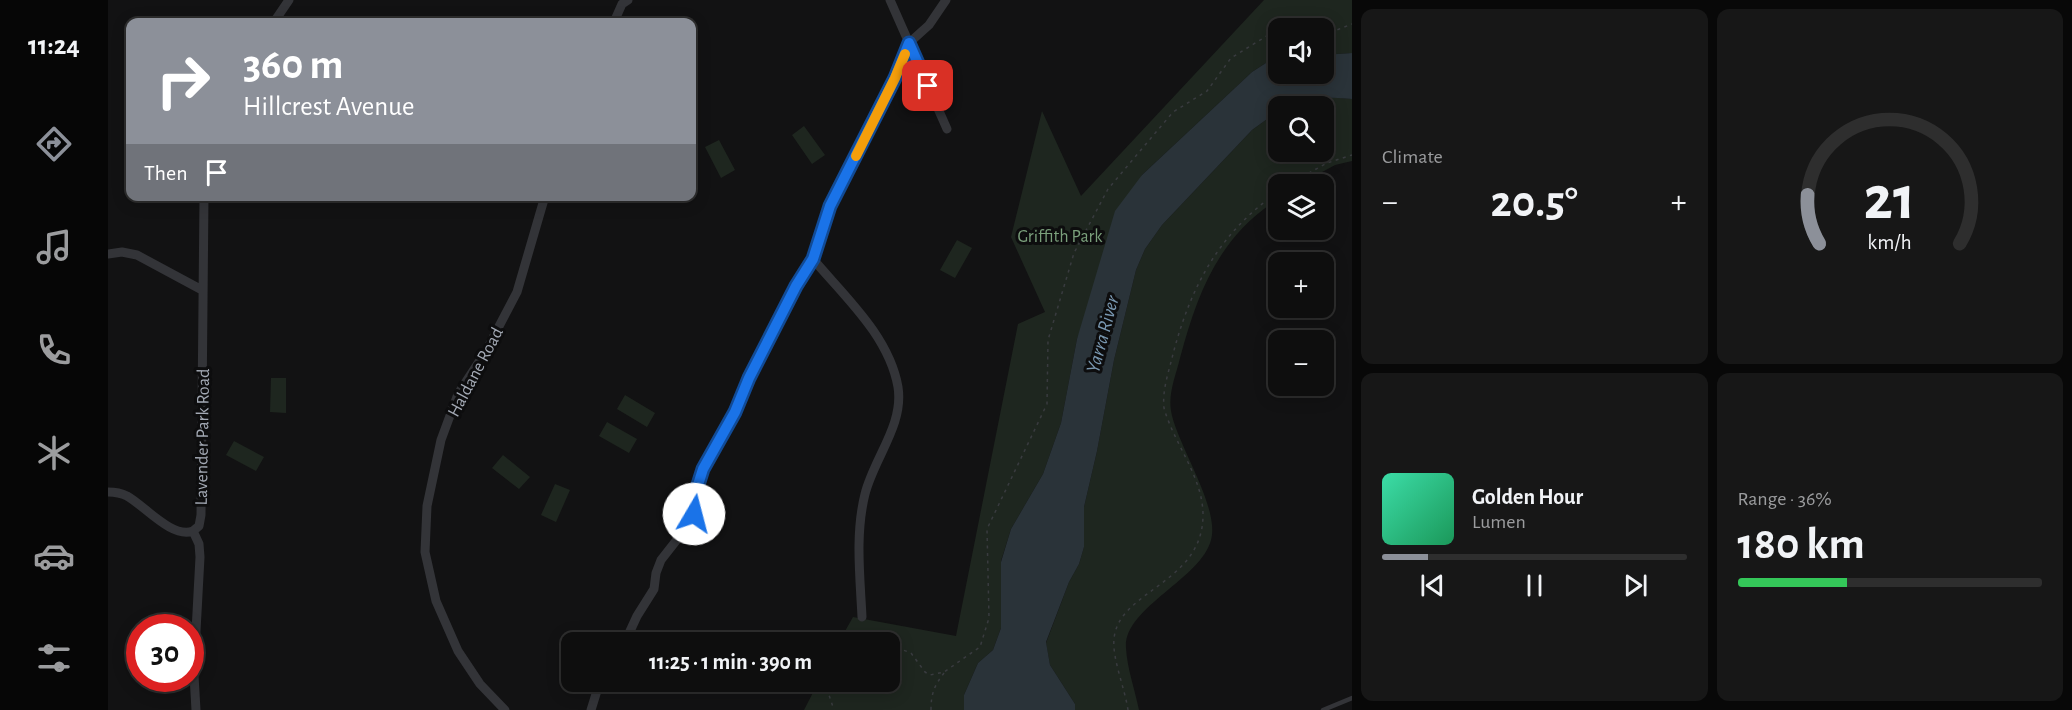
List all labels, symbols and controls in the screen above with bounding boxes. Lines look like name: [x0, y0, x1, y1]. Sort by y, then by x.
map controls: [1268, 18, 1334, 396]
button: sound: [1268, 18, 1334, 84]
text: 11:24: [28, 32, 80, 59]
icon: right: [144, 42, 222, 120]
text: 360 m: [243, 44, 344, 86]
pin: [902, 60, 953, 111]
icon: arrive: [911, 69, 944, 102]
text: Hillcrest Avenue: [243, 93, 414, 120]
button: search: [1268, 96, 1334, 162]
icon: directions: [33, 123, 75, 165]
text: Climate: [1382, 147, 1443, 167]
icon: arrive: [200, 156, 233, 189]
text: Then: [144, 162, 188, 184]
text: 21: [1864, 168, 1916, 230]
button: layers: [1268, 174, 1334, 240]
text: 20.5°: [1490, 180, 1578, 225]
text: −: [1382, 186, 1398, 219]
text: +: [1671, 186, 1686, 219]
icon: music: [33, 226, 75, 268]
park label: Griffith Park: [1017, 228, 1103, 246]
text: km/h: [1868, 232, 1912, 253]
button: +: [1268, 252, 1334, 318]
water label: Yarra River: [1083, 293, 1123, 375]
street label: Haldane Road: [445, 325, 507, 420]
icon: phone: [33, 329, 75, 371]
button: −: [1268, 330, 1334, 396]
street label: Lavender Park Road: [193, 368, 213, 506]
icon: climate: [33, 432, 75, 474]
position arrow: [662, 482, 726, 546]
text: Golden Hour: [1472, 486, 1583, 508]
text: Range · 36%: [1738, 489, 1832, 509]
text: Lumen: [1472, 512, 1526, 532]
text: 180 km: [1738, 522, 1865, 567]
icon: car: [33, 535, 75, 577]
icon: previous: [1416, 569, 1449, 602]
icon: pause: [1518, 569, 1551, 602]
icon: next: [1619, 569, 1652, 602]
speed limit sign: 30: [126, 614, 204, 692]
icon: filters: [33, 637, 75, 679]
text: 11:25 · 1 min · 390 m: [649, 651, 812, 673]

